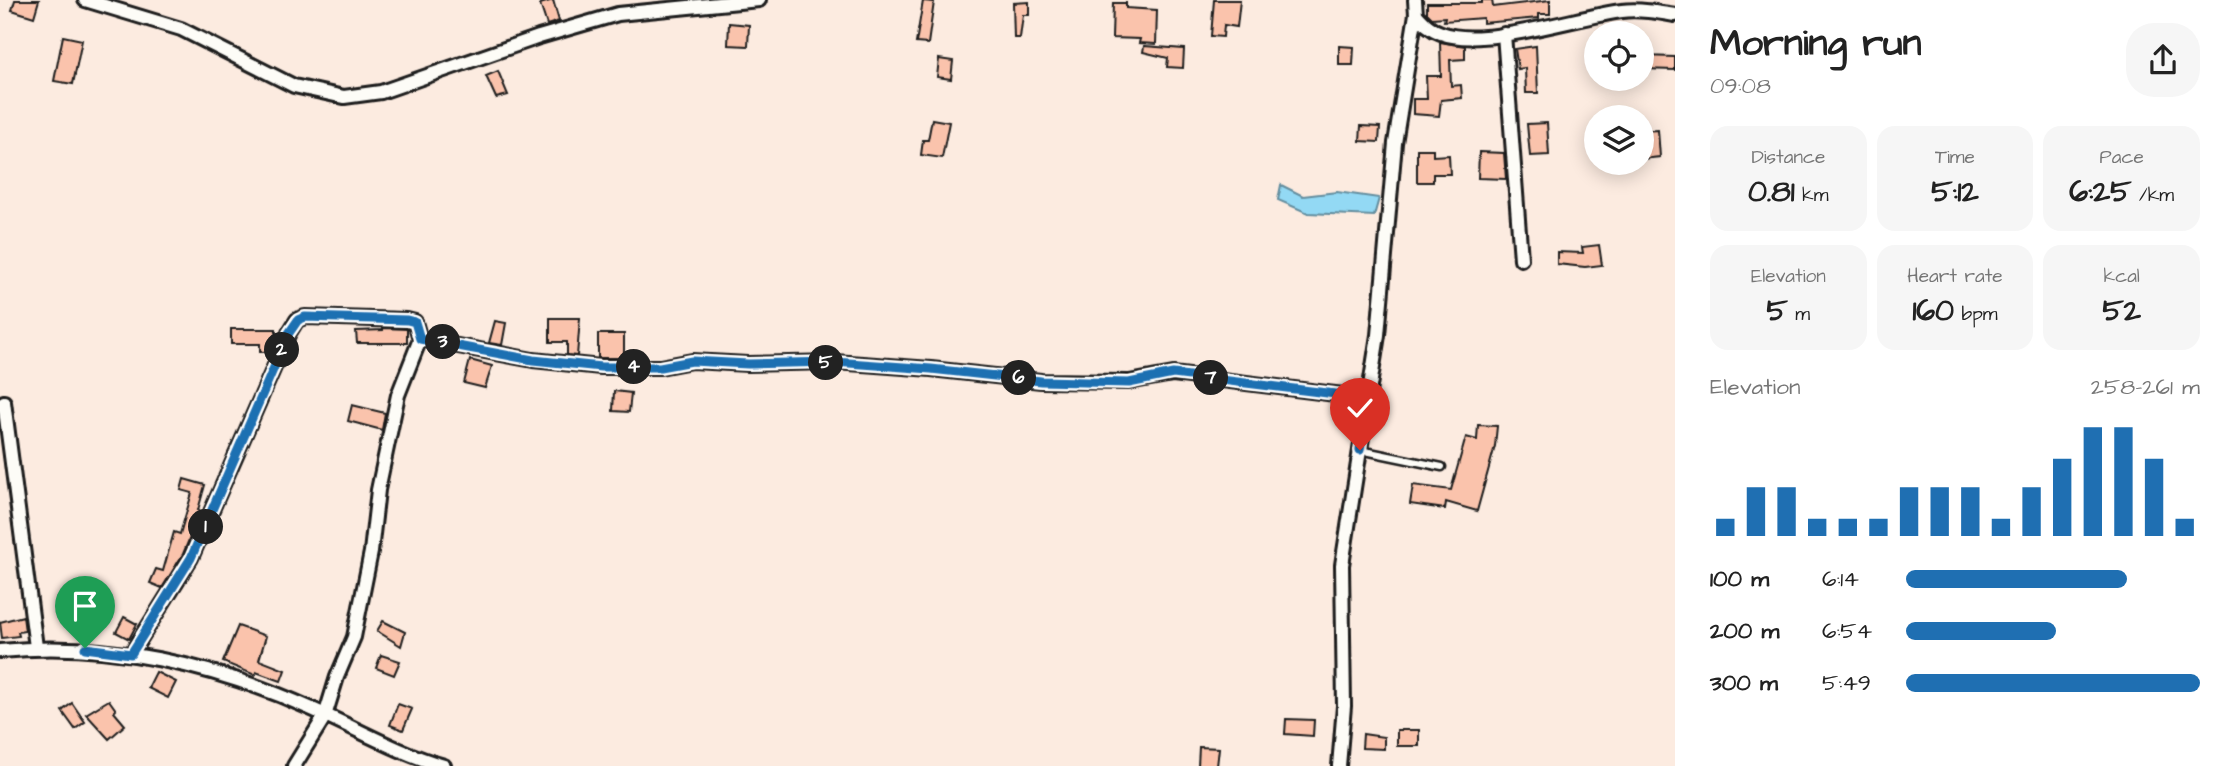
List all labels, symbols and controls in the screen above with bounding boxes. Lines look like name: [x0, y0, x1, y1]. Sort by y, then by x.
text: Morning run: [1710, 18, 1922, 70]
map controls: [1584, 21, 1654, 175]
button: locate: [1584, 21, 1654, 91]
button: share: [2126, 23, 2200, 97]
text: 09:08: [1710, 70, 1771, 102]
button: layers: [1584, 105, 1654, 175]
text: Distance: [1751, 144, 1825, 171]
text: Time: [1935, 144, 1975, 171]
text: Pace: [2100, 144, 2144, 171]
text: 0.81: [1748, 171, 1795, 213]
text: 5:12: [1931, 171, 1979, 213]
text: 6:25: [2069, 171, 2131, 213]
text: km: [1795, 182, 1829, 209]
text: /km: [2131, 182, 2174, 209]
text: Elevation: [1751, 263, 1826, 290]
text: Heart rate: [1907, 263, 2003, 290]
text: kcal: [2103, 263, 2140, 290]
text: 5: [1767, 290, 1788, 332]
text: 160: [1912, 290, 1954, 332]
text: 52: [2102, 290, 2141, 332]
text: m: [1788, 301, 1810, 328]
text: bpm: [1954, 301, 1998, 328]
pin: 3: [426, 324, 460, 360]
text: 3: [438, 328, 447, 355]
pin: 2: [264, 332, 300, 368]
text: 2: [276, 336, 287, 363]
pin: 5: [808, 346, 844, 380]
text: 5: [819, 349, 832, 376]
pin: 4: [616, 350, 652, 384]
text: 4: [627, 353, 640, 380]
pin: 6: [1002, 360, 1036, 396]
pin: 7: [1194, 360, 1228, 396]
text: 6: [1013, 364, 1024, 391]
text: 7: [1205, 364, 1216, 391]
text: Elevation: [1710, 371, 1801, 403]
text: 258–261 m: [2091, 371, 2200, 403]
pin: [1330, 378, 1390, 450]
icon: check: [1341, 389, 1379, 427]
pin: 1: [188, 510, 224, 544]
text: 1: [204, 513, 207, 540]
text: 100 m: [1710, 563, 1769, 595]
text: 6:14: [1822, 563, 1859, 595]
pin: [55, 576, 115, 648]
icon: arrive: [66, 587, 104, 625]
text: 200 m: [1710, 615, 1779, 647]
text: 6:54: [1822, 615, 1872, 647]
text: 300 m: [1710, 667, 1778, 699]
text: 5:49: [1822, 667, 1871, 699]

